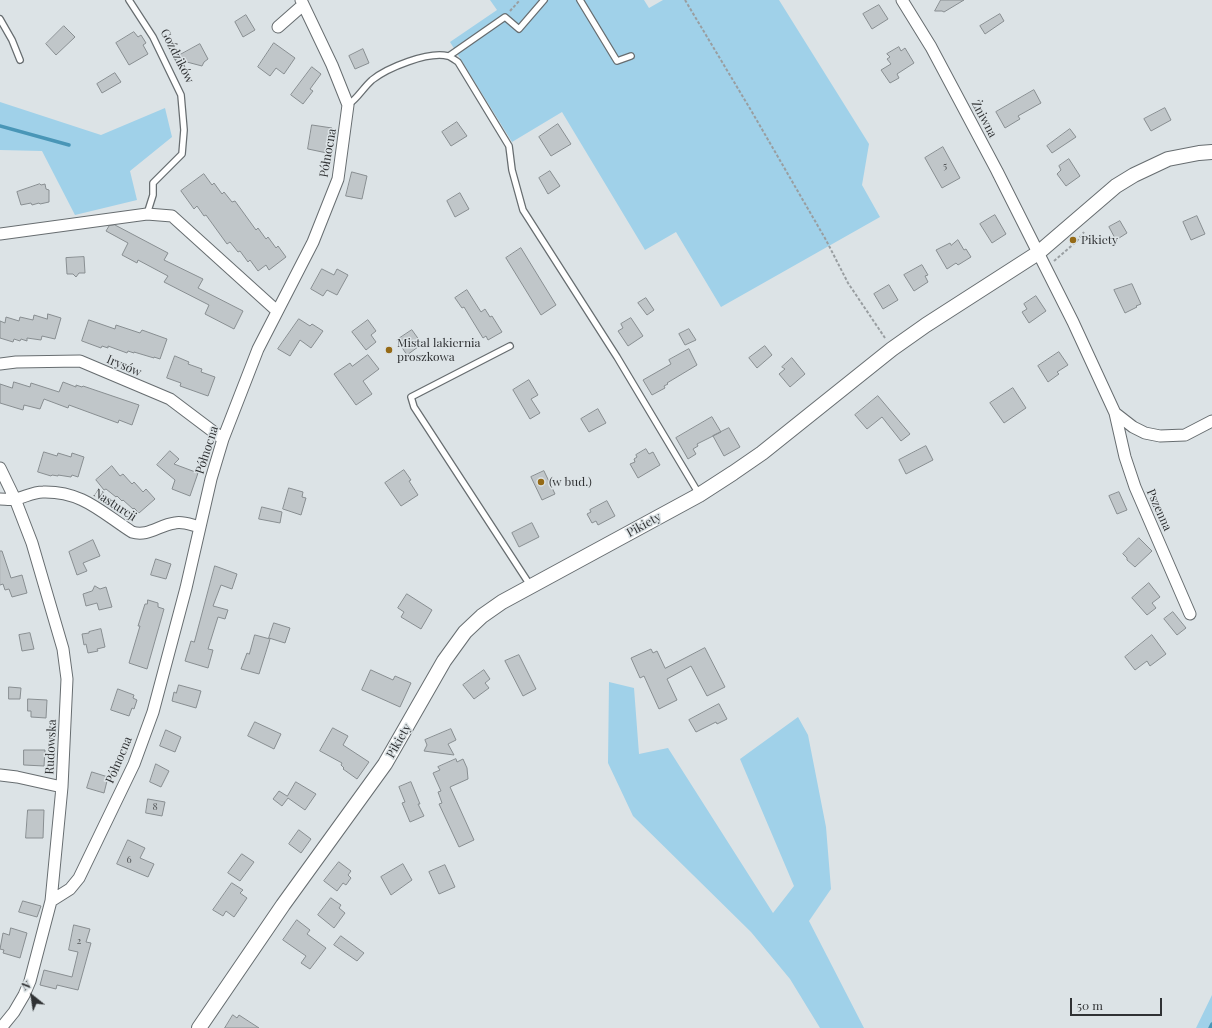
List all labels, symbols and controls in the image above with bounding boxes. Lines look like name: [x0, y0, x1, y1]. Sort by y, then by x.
street label: Goździków: [157, 26, 197, 86]
street label: Żniwna: [968, 98, 1000, 140]
street label: Północna: [317, 127, 339, 179]
house number: 5: [943, 160, 947, 172]
place label: Pikiety: [1081, 233, 1118, 247]
marker: Pikiety: [1068, 235, 1078, 245]
place label: Mistal lakiernia proszkowa: [397, 336, 481, 364]
marker: Mistal lakiernia proszkowa: [384, 345, 394, 355]
street label: Irysów: [104, 352, 144, 380]
street label: Północna: [193, 424, 221, 476]
place label: (w bud.): [549, 475, 592, 489]
marker: (w bud.): [536, 477, 546, 487]
street label: Nasturcji: [91, 486, 139, 524]
street label: Pszenna: [1143, 487, 1175, 533]
street label: Pikiety: [624, 510, 664, 540]
street label: Rudowska: [42, 719, 60, 775]
street label: Pikiety: [384, 721, 414, 761]
street label: Północna: [103, 734, 135, 786]
house number: 8: [152, 801, 158, 813]
house number: 6: [126, 854, 132, 866]
house number: 2: [77, 935, 81, 947]
north arrow: [12, 976, 52, 1016]
text: N: [19, 977, 33, 994]
scale bar: [1072, 990, 1164, 1016]
text: 50 m: [1077, 997, 1103, 1013]

